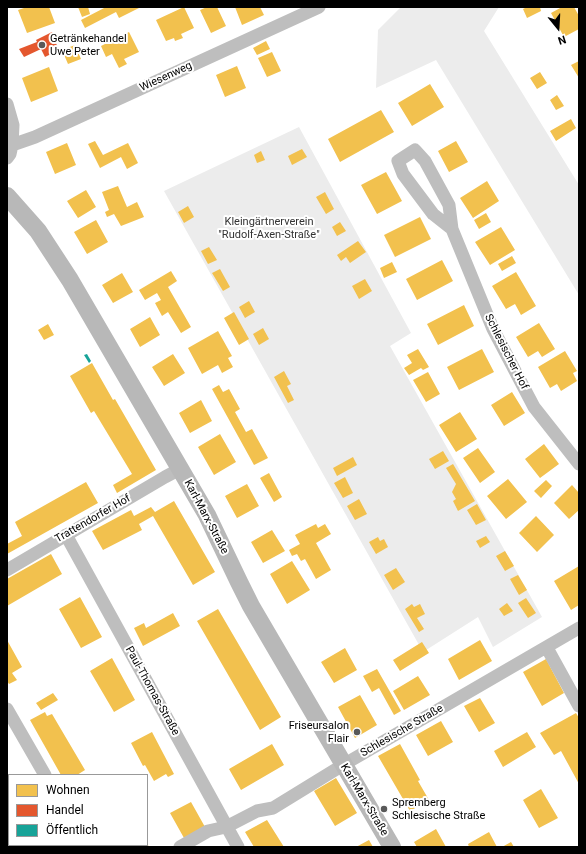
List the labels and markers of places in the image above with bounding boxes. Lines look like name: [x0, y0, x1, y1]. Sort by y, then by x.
place label: Getränkehandel Uwe Peter: [50, 32, 127, 58]
marker: Getränkehandel Uwe Peter: [37, 40, 47, 50]
place label: Friseursalon Flair: [289, 719, 349, 745]
marker: Friseursalon Flair: [352, 727, 362, 737]
place label: Spremberg Schlesische Straße: [392, 796, 485, 822]
marker: Spremberg Schlesische Straße: [379, 804, 389, 814]

